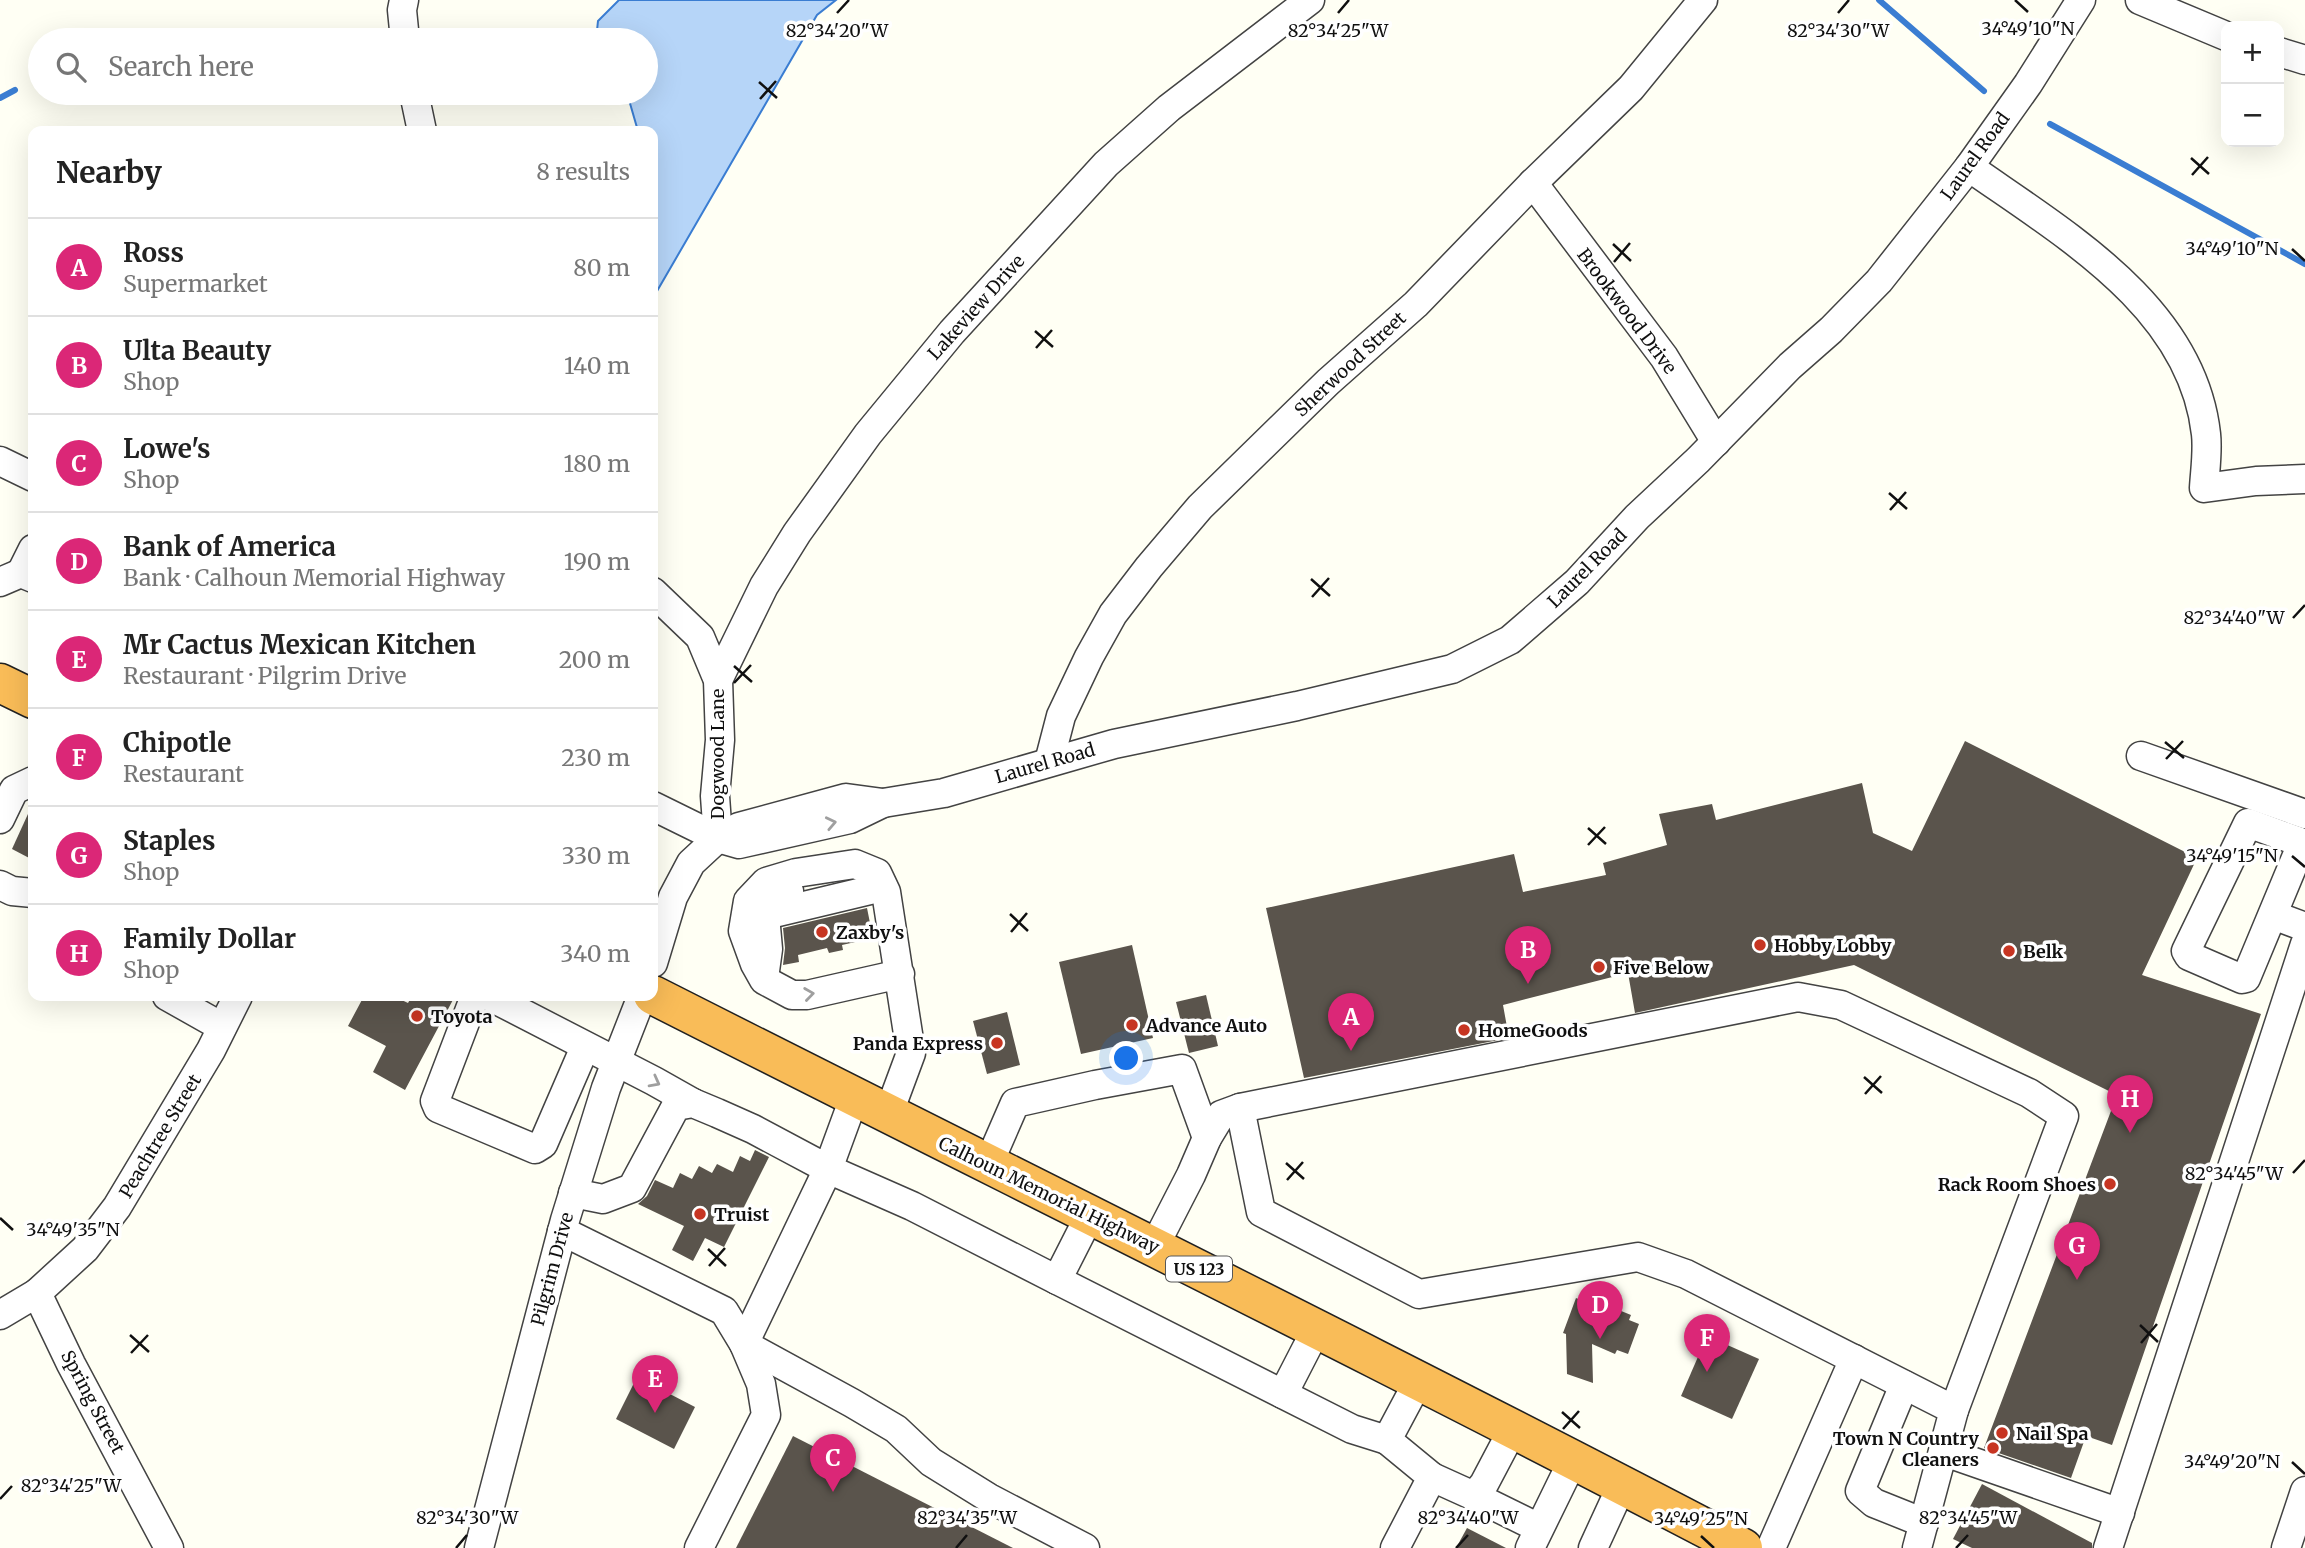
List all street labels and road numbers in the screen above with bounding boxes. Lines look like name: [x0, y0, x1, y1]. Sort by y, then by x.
street label: Laurel Road: [1935, 108, 2015, 204]
street label: Brookwood Drive: [1572, 244, 1682, 378]
street label: Lakeview Drive: [923, 250, 1029, 364]
street label: Sherwood Street: [1289, 306, 1411, 422]
street label: Laurel Road: [1542, 523, 1632, 613]
street label: Dogwood Lane: [706, 689, 729, 819]
street label: Laurel Road: [992, 738, 1098, 788]
street label: Peachtree Street: [114, 1070, 206, 1202]
street label: Calhoun Memorial Highway: [935, 1131, 1164, 1259]
street label: Pilgrim Drive: [526, 1210, 578, 1328]
road number: US 123: [1166, 1256, 1232, 1282]
street label: Spring Street: [56, 1346, 130, 1458]

